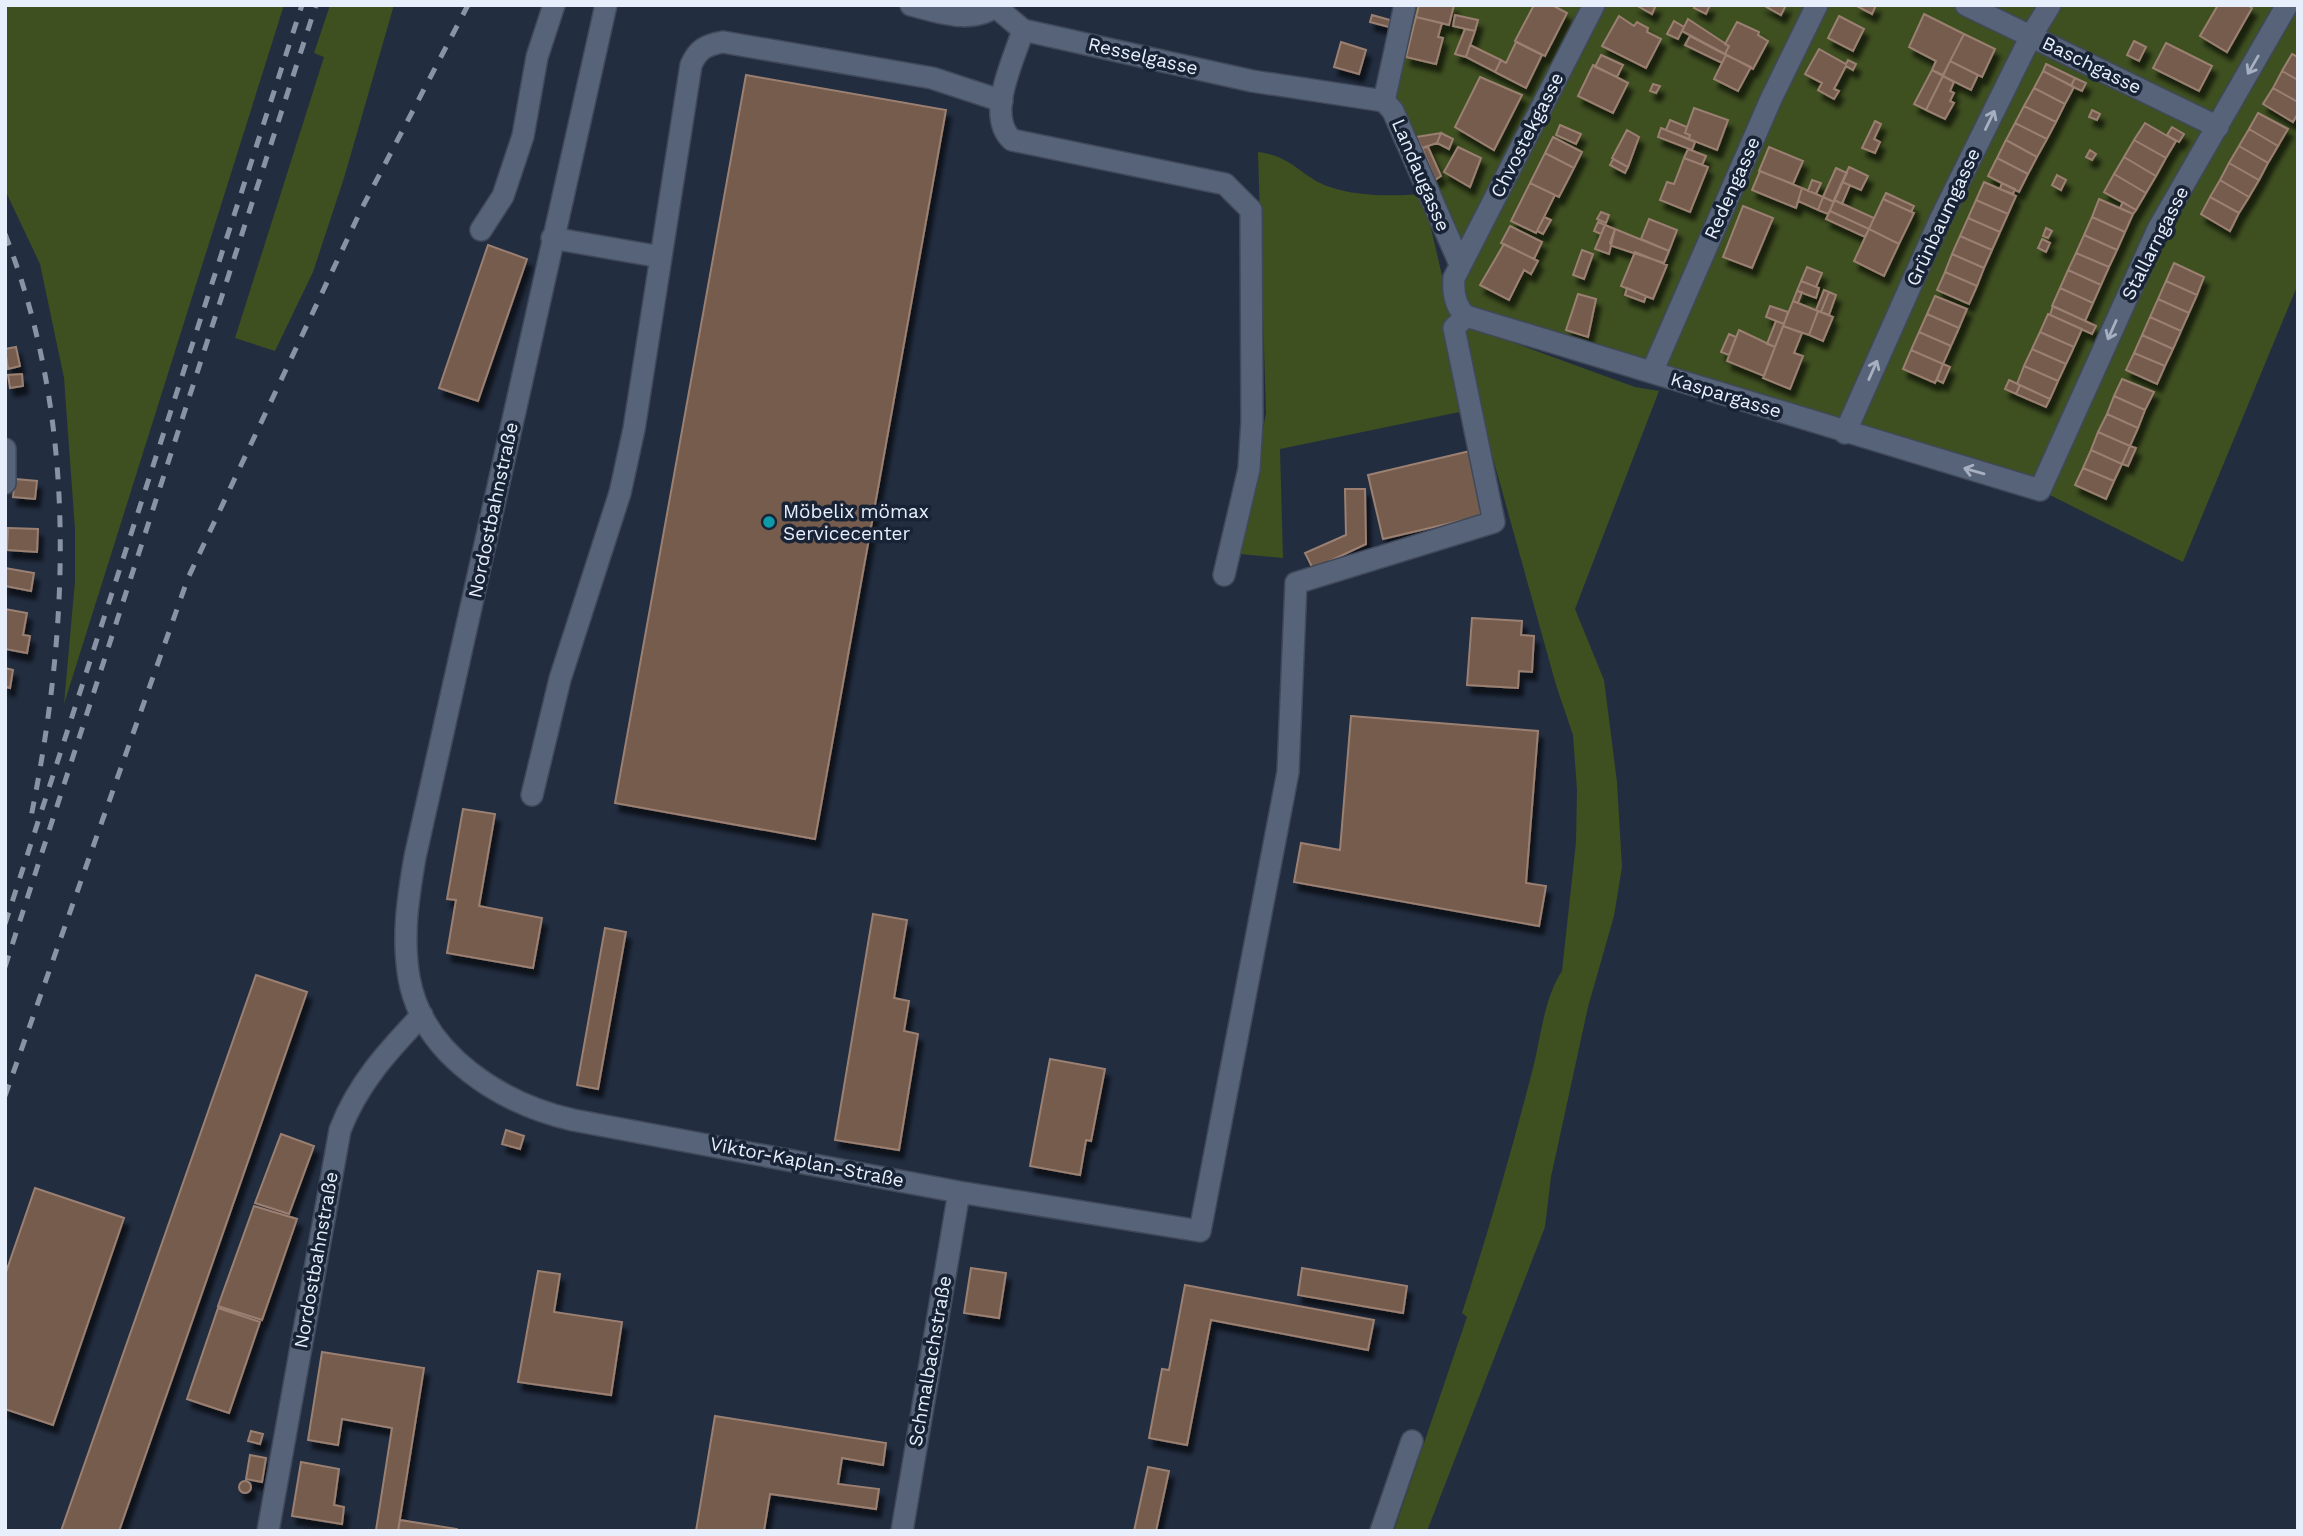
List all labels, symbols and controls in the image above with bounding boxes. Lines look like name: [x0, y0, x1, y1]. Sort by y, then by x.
street label: Baschgasse: [2039, 31, 2145, 99]
street label: Resselgasse: [1086, 32, 1200, 80]
one-way arrow: [2246, 54, 2260, 74]
street label: Chvostekgasse: [1486, 69, 1568, 201]
one-way arrow: [1983, 110, 1997, 131]
street label: Landaugasse: [1387, 115, 1455, 235]
street label: Redengasse: [1699, 133, 1765, 243]
street label: Grünbaumgasse: [1901, 144, 1985, 290]
street label: Stallarngasse: [2116, 182, 2194, 304]
one-way arrow: [2105, 319, 2118, 340]
one-way arrow: [1867, 360, 1880, 381]
street label: Kaspargasse: [1668, 367, 1784, 423]
street label: Nordostbahnstraße: [463, 420, 523, 600]
one-way arrow: [1964, 463, 1986, 476]
place label: Möbelix mömax Servicecenter: [783, 500, 929, 545]
marker: Möbelix mömax Servicecenter: [761, 514, 777, 530]
street label: Viktor-Kaplan-Straße: [708, 1132, 906, 1192]
street label: Nordostbahnstraße: [289, 1170, 343, 1350]
street label: Schmalbachstraße: [904, 1274, 956, 1448]

